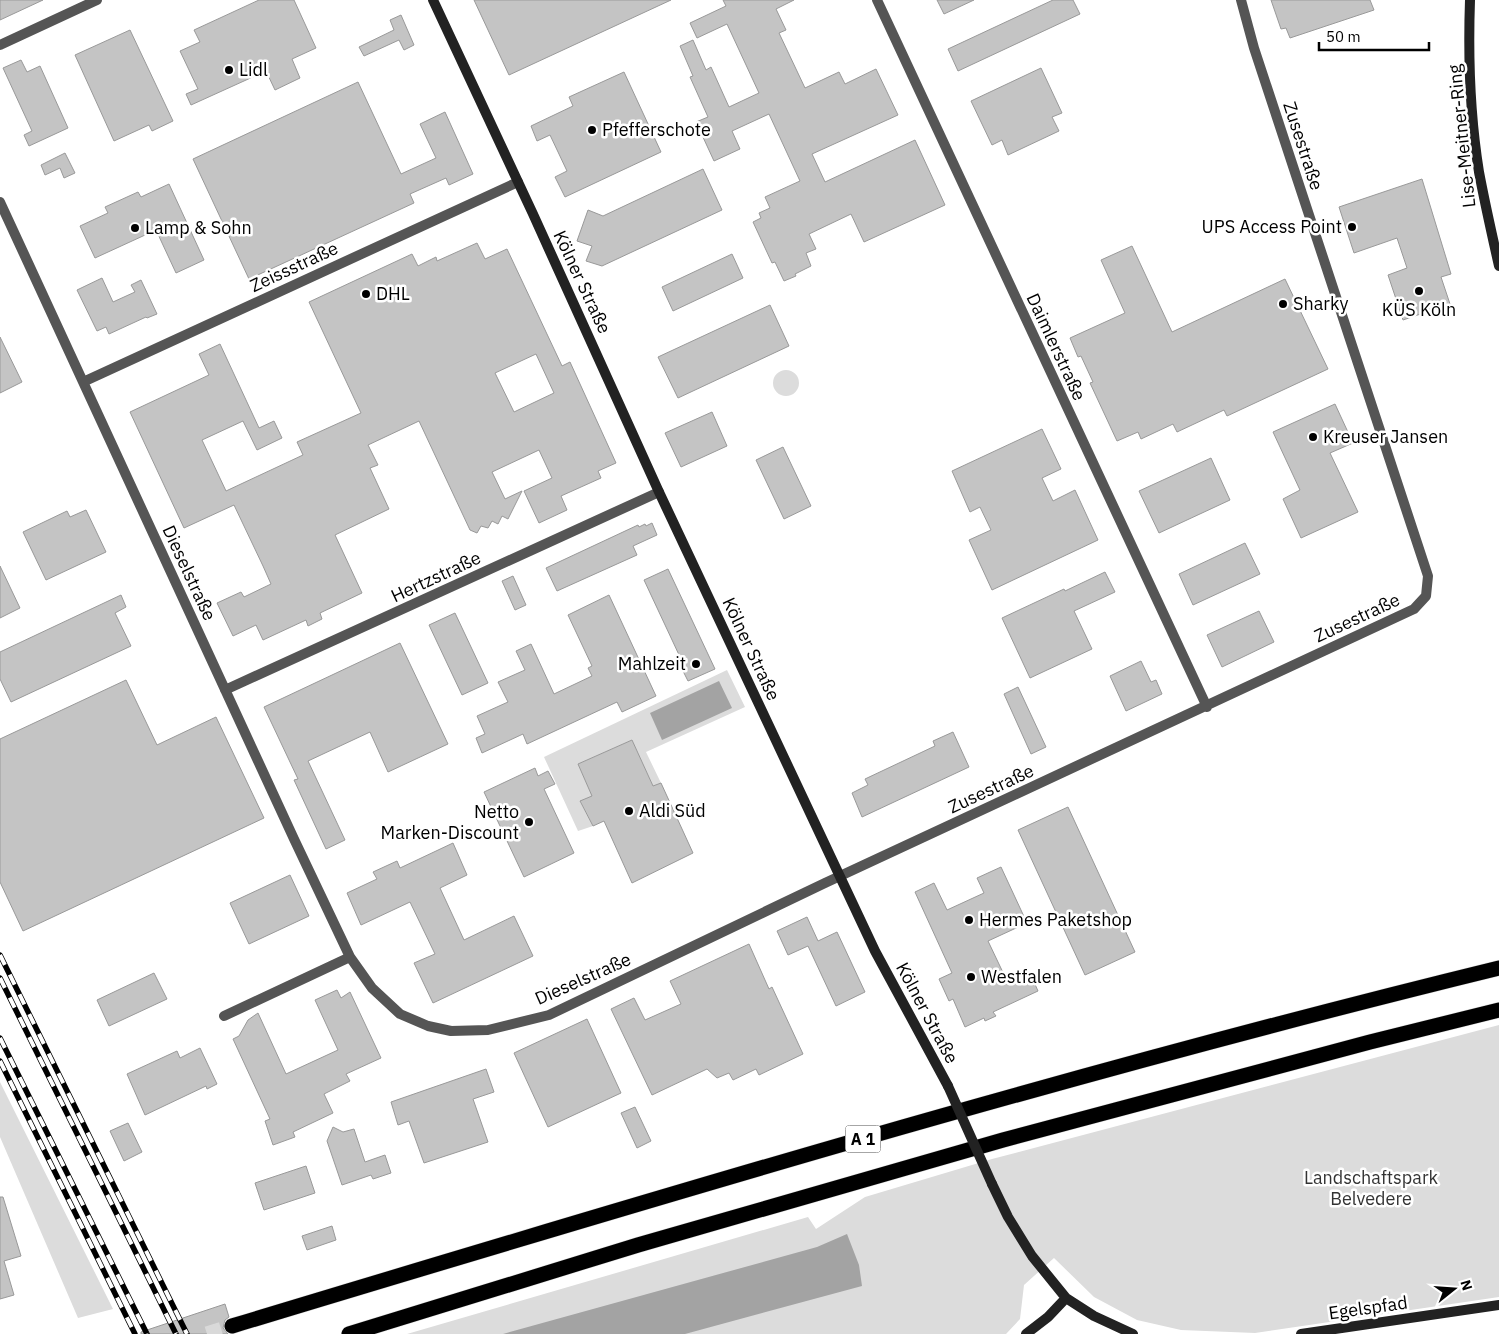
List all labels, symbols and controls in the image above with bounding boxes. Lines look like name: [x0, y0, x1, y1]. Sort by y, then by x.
scale bar: [1319, 20, 1429, 52]
text: 50 m: [1326, 27, 1361, 46]
place label: Lidl: [239, 58, 268, 81]
street label: Lise-Meitner-Ring: [1442, 63, 1480, 209]
marker: Lidl: [223, 64, 235, 76]
street label: Zusestraße: [1278, 99, 1329, 193]
place label: Pfefferschote: [602, 118, 711, 141]
marker: Pfefferschote: [586, 124, 598, 136]
place label: UPS Access Point: [1202, 215, 1342, 238]
place label: Lamp & Sohn: [145, 216, 252, 239]
marker: UPS Access Point: [1346, 221, 1358, 233]
marker: Lamp & Sohn: [129, 222, 141, 234]
street label: Kölner Straße: [549, 227, 616, 337]
street label: Zeissstraße: [246, 236, 342, 297]
place label: DHL: [376, 282, 410, 305]
marker: KÜS Köln: [1413, 285, 1425, 297]
marker: DHL: [360, 288, 372, 300]
street label: Daimlerstraße: [1022, 289, 1091, 404]
place label: Sharky: [1293, 292, 1348, 315]
marker: Sharky: [1277, 298, 1289, 310]
place label: KÜS Köln: [1382, 298, 1456, 321]
place label: Kreuser Jansen: [1323, 425, 1448, 448]
marker: Kreuser Jansen: [1307, 431, 1319, 443]
street label: Dieselstraße: [157, 521, 222, 624]
street label: Hertzstraße: [387, 546, 484, 607]
street label: Zusestraße: [1310, 588, 1403, 647]
street label: Kölner Straße: [718, 594, 785, 704]
place label: Mahlzeit: [618, 652, 686, 675]
marker: Mahlzeit: [690, 658, 702, 670]
street label: Zusestraße: [944, 759, 1037, 818]
place label: Aldi Süd: [639, 799, 706, 822]
place label: Netto Marken-Discount: [381, 800, 519, 844]
marker: Aldi Süd: [623, 805, 635, 817]
marker: Netto Marken-Discount: [523, 816, 535, 828]
place label: Hermes Paketshop: [979, 908, 1132, 931]
marker: Hermes Paketshop: [963, 914, 975, 926]
street label: Dieselstraße: [531, 947, 634, 1010]
street label: Kölner Straße: [891, 958, 964, 1067]
place label: Westfalen: [981, 965, 1062, 988]
marker: Westfalen: [965, 971, 977, 983]
road number: A 1: [846, 1126, 880, 1152]
park label: Landschaftspark Belvedere: [1304, 1166, 1439, 1210]
north arrow: [1429, 1264, 1479, 1314]
text: N: [1456, 1278, 1477, 1293]
street label: Egelspfad: [1327, 1291, 1409, 1324]

